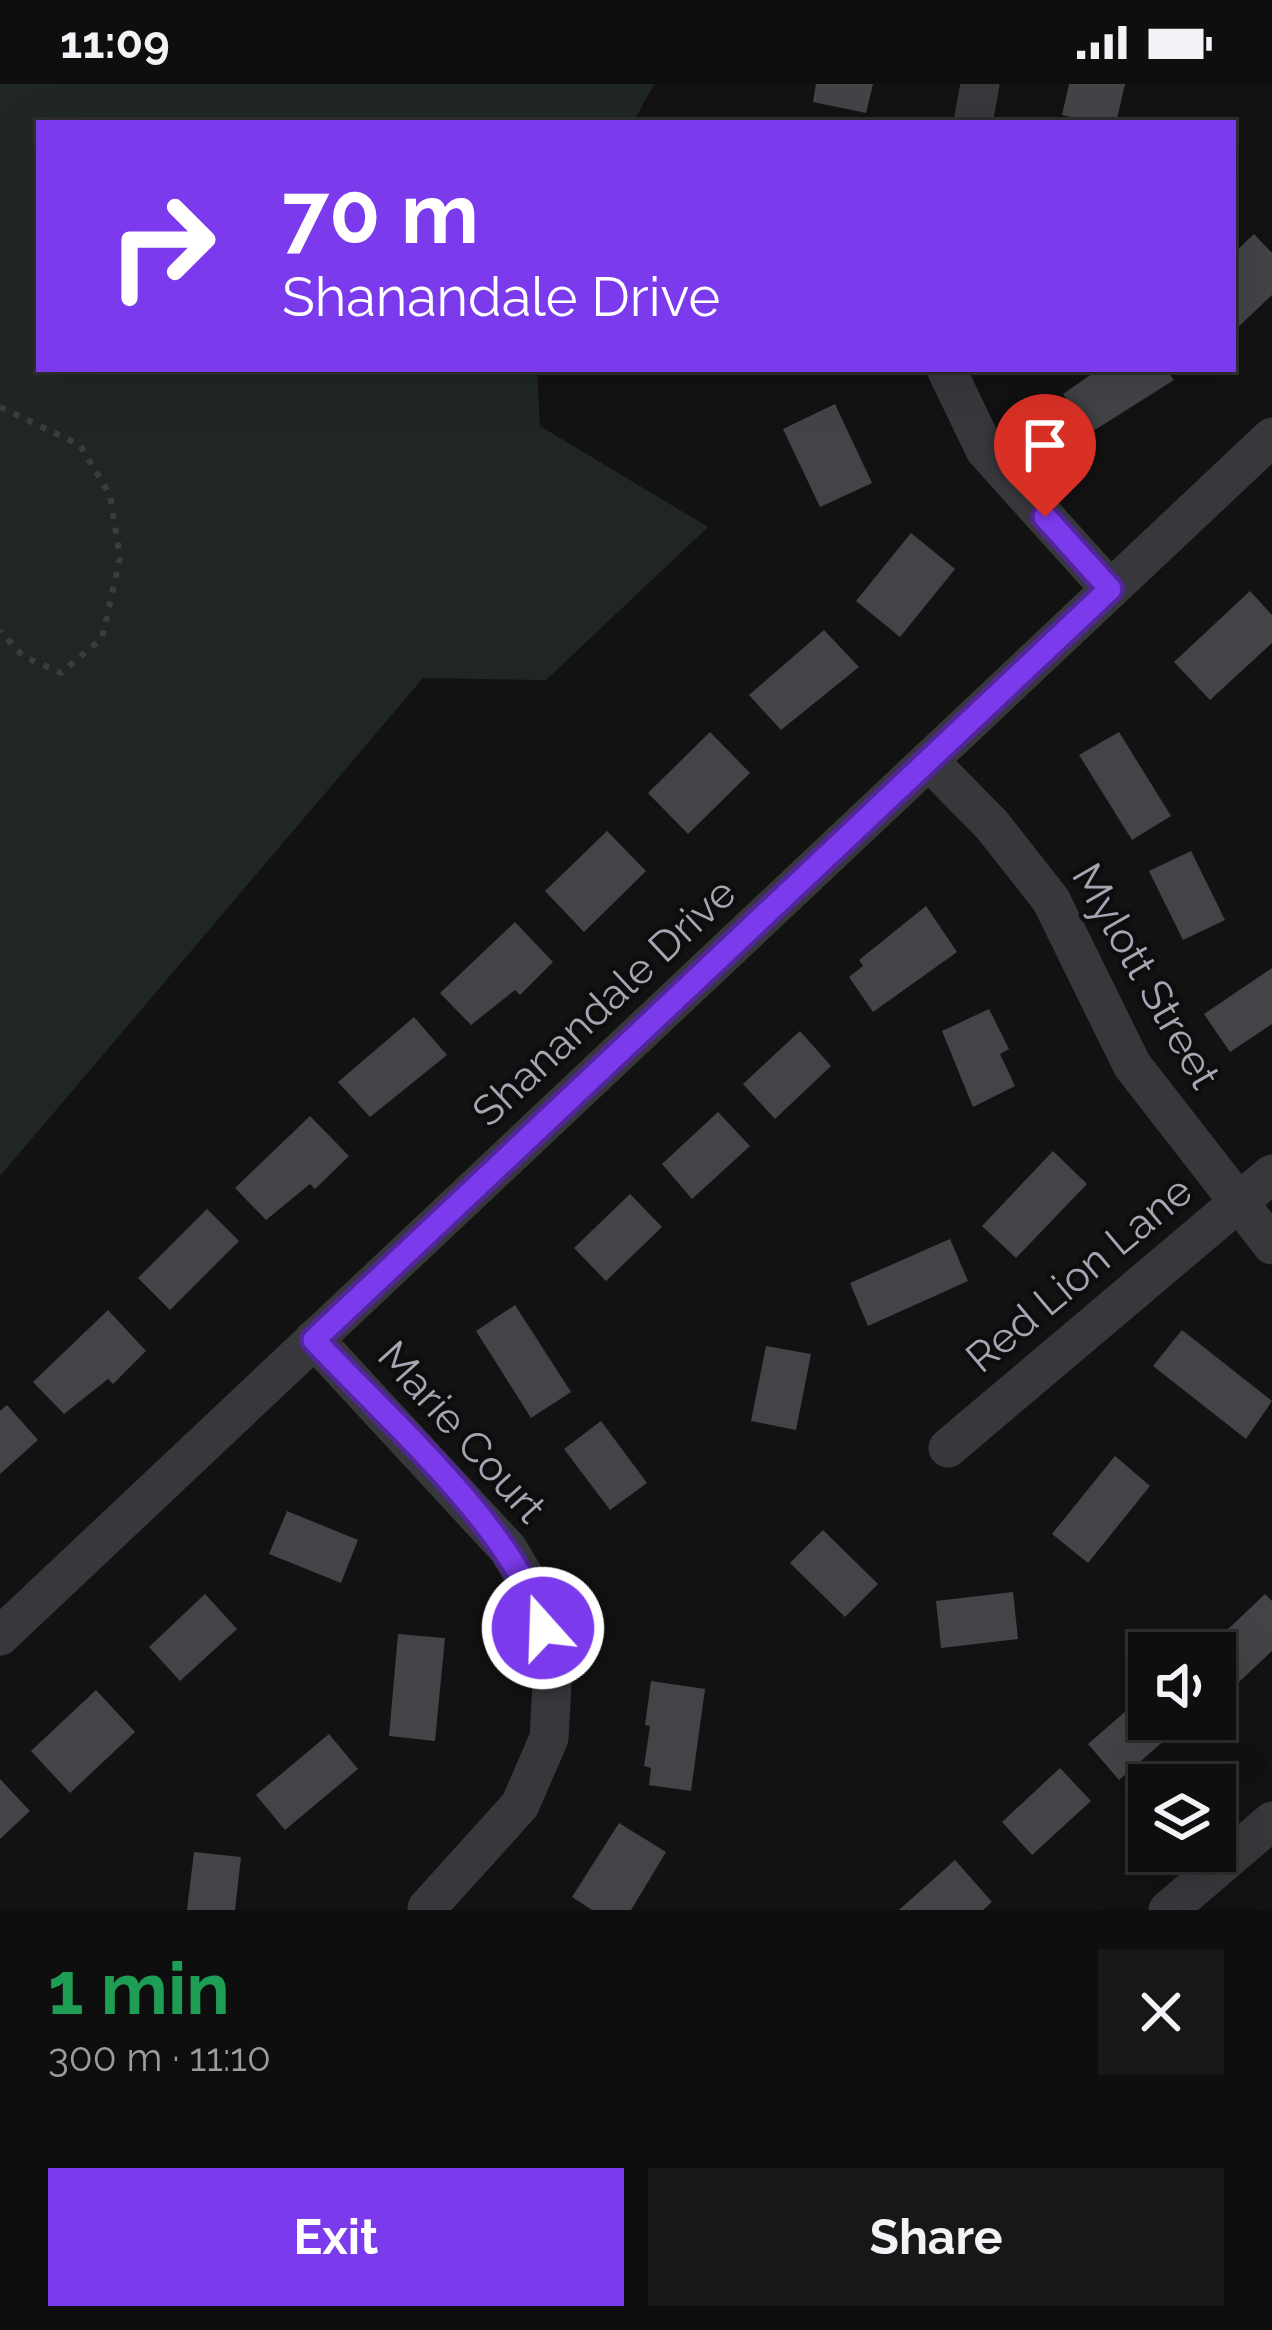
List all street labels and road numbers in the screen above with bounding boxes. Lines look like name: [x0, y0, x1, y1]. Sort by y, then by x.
street label: Mylott Street: [1062, 855, 1230, 1097]
street label: Shanandale Drive: [463, 868, 745, 1136]
street label: Red Lion Lane: [957, 1166, 1201, 1382]
street label: Marie Court: [368, 1332, 556, 1532]

